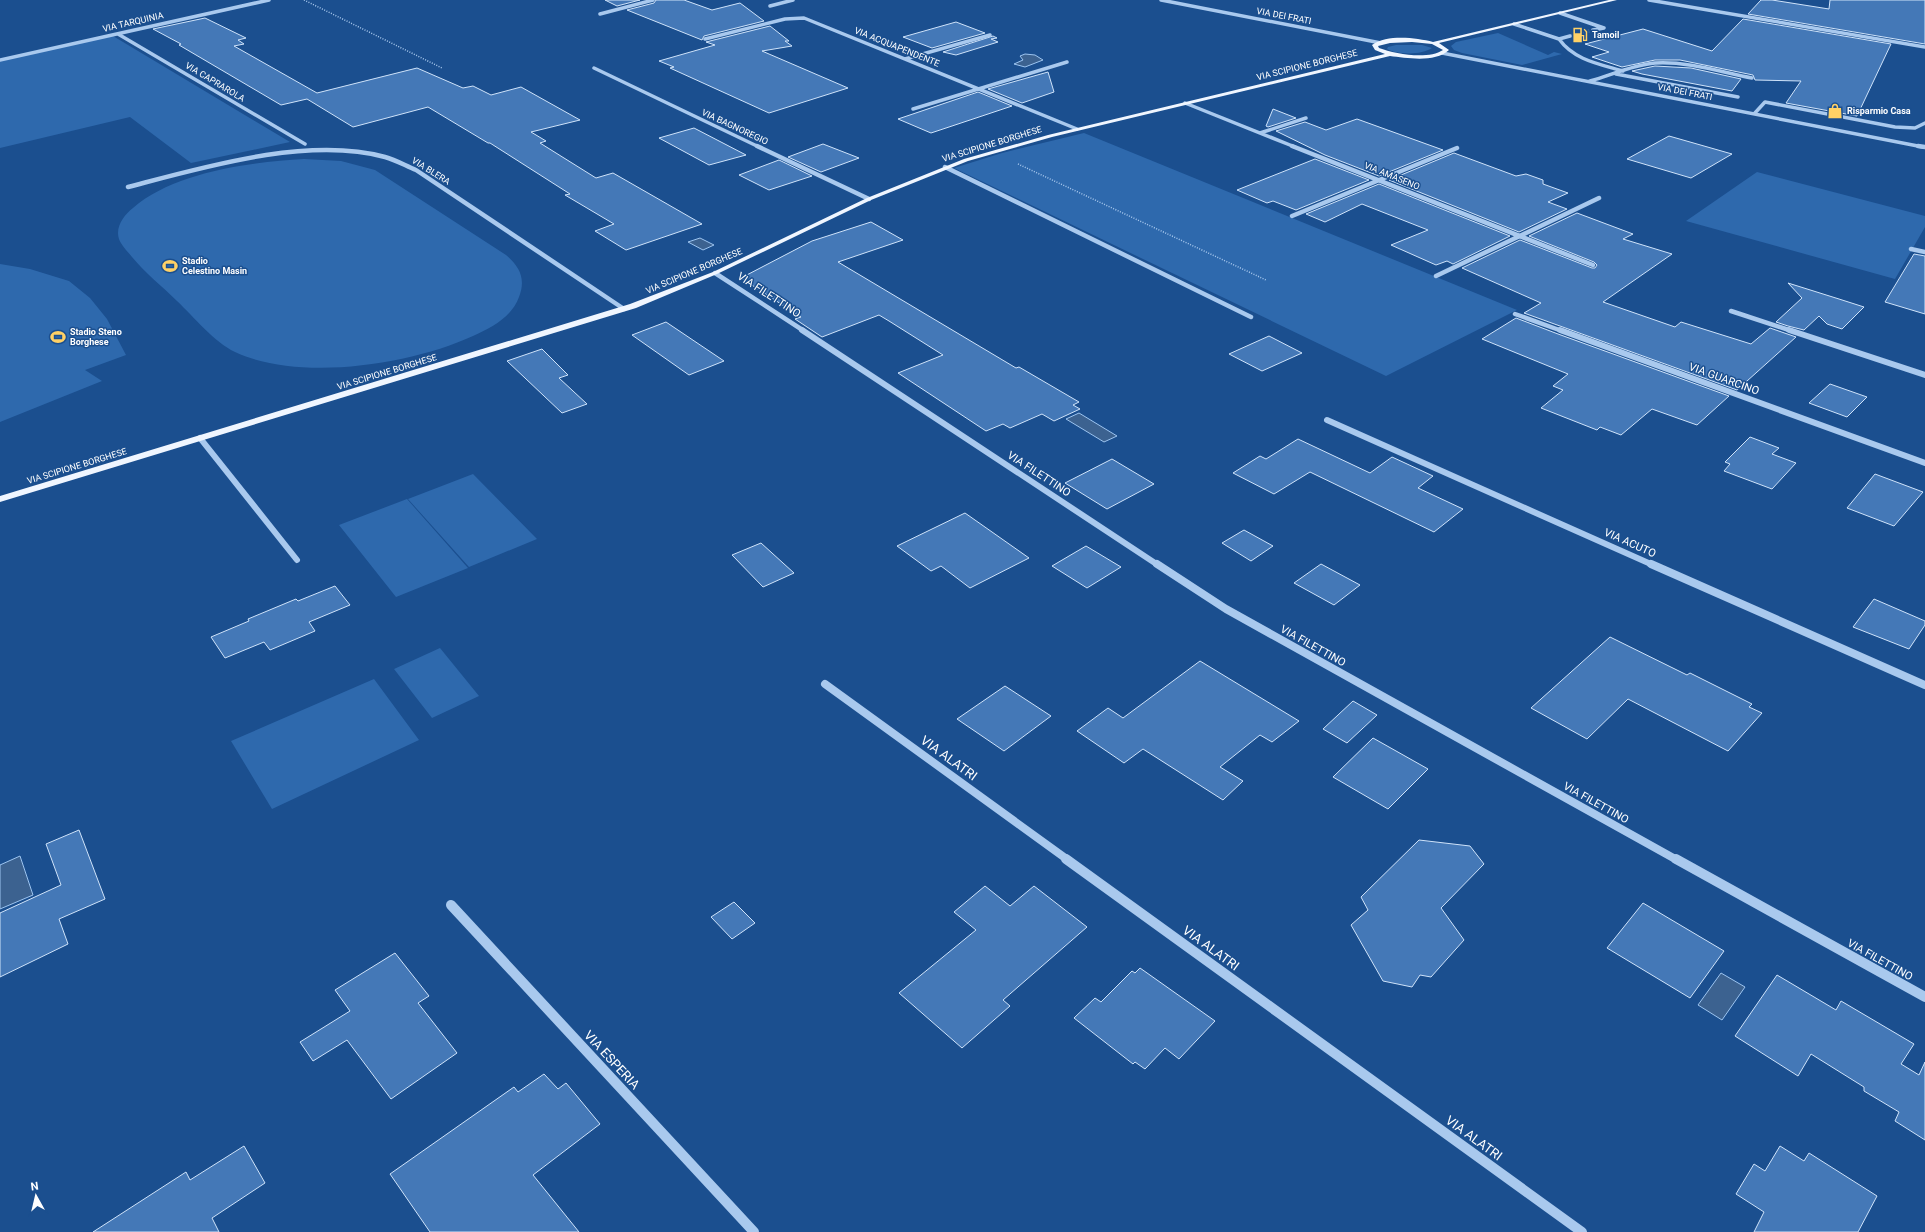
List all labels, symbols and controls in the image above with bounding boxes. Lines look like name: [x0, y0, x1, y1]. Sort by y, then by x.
street label: VIA DEI FRATI: [1256, 6, 1312, 26]
street label: VIA TARQUINIA: [102, 10, 164, 34]
street label: VIA ACQUAPENDENTE: [853, 25, 941, 69]
fuel station icon: Tamoil: [1571, 26, 1589, 44]
place label: Tamoil: [1592, 30, 1619, 40]
street label: VIA SCIPIONE BORGHESE: [1256, 48, 1358, 82]
street label: VIA CAPRAROLA: [183, 60, 247, 104]
street label: VIA DEI FRATI: [1657, 82, 1713, 102]
shop icon: Risparmio Casa: [1826, 102, 1844, 120]
place label: Risparmio Casa: [1847, 106, 1911, 116]
street label: VIA BAGNOREGIO: [700, 107, 770, 147]
street label: VIA SCIPIONE BORGHESE: [941, 124, 1043, 164]
street label: VIA BLERA: [410, 155, 452, 187]
street label: VIA AMASENO: [1363, 160, 1421, 192]
street label: VIA SCIPIONE BORGHESE: [644, 246, 744, 296]
place label: Stadio Celestino Masin: [182, 256, 247, 276]
sports icon: Stadio Celestino Masin: [161, 257, 179, 275]
street label: VIA FILETTINO: [735, 270, 803, 320]
place label: Stadio Steno Borghese: [70, 327, 122, 347]
sports icon: Stadio Steno Borghese: [49, 328, 67, 346]
street label: VIA SCIPIONE BORGHESE: [336, 352, 438, 392]
street label: VIA GUARCINO: [1687, 360, 1761, 398]
street label: VIA SCIPIONE BORGHESE: [26, 446, 128, 486]
street label: VIA FILETTINO: [1005, 449, 1073, 499]
street label: VIA ACUTO: [1602, 526, 1658, 560]
street label: VIA FILETTINO: [1278, 623, 1348, 669]
street label: VIA ALATRI: [918, 732, 980, 784]
street label: VIA FILETTINO: [1561, 780, 1631, 826]
street label: VIA ALATRI: [1180, 922, 1242, 974]
street label: VIA FILETTINO: [1845, 937, 1915, 983]
street label: VIA ESPERIA: [581, 1028, 643, 1093]
street label: VIA ALATRI: [1443, 1112, 1505, 1164]
north arrow: [16, 1176, 56, 1216]
text: N: [30, 1180, 40, 1194]

